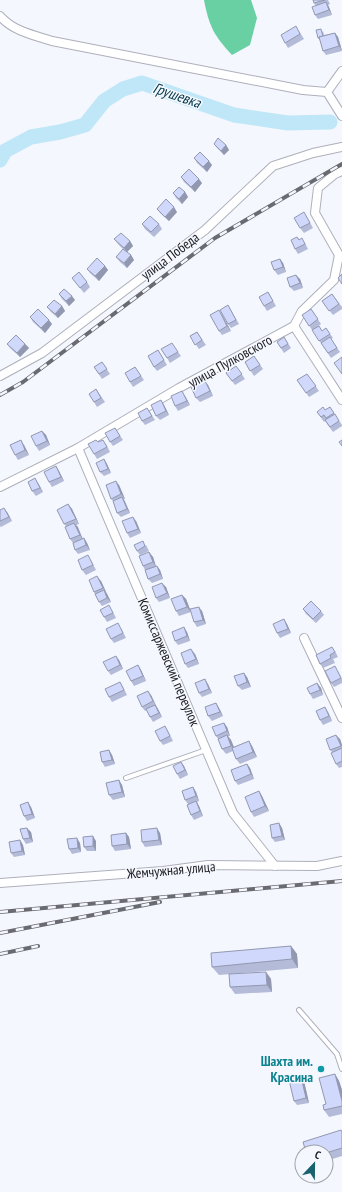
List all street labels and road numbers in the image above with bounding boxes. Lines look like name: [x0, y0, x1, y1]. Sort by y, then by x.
street label: улица Победа: [137, 228, 203, 284]
street label: улица Пулковского: [185, 331, 275, 391]
street label: Комиссаржевский переулок: [134, 595, 204, 729]
street label: Жемчужная улица: [125, 857, 216, 883]

